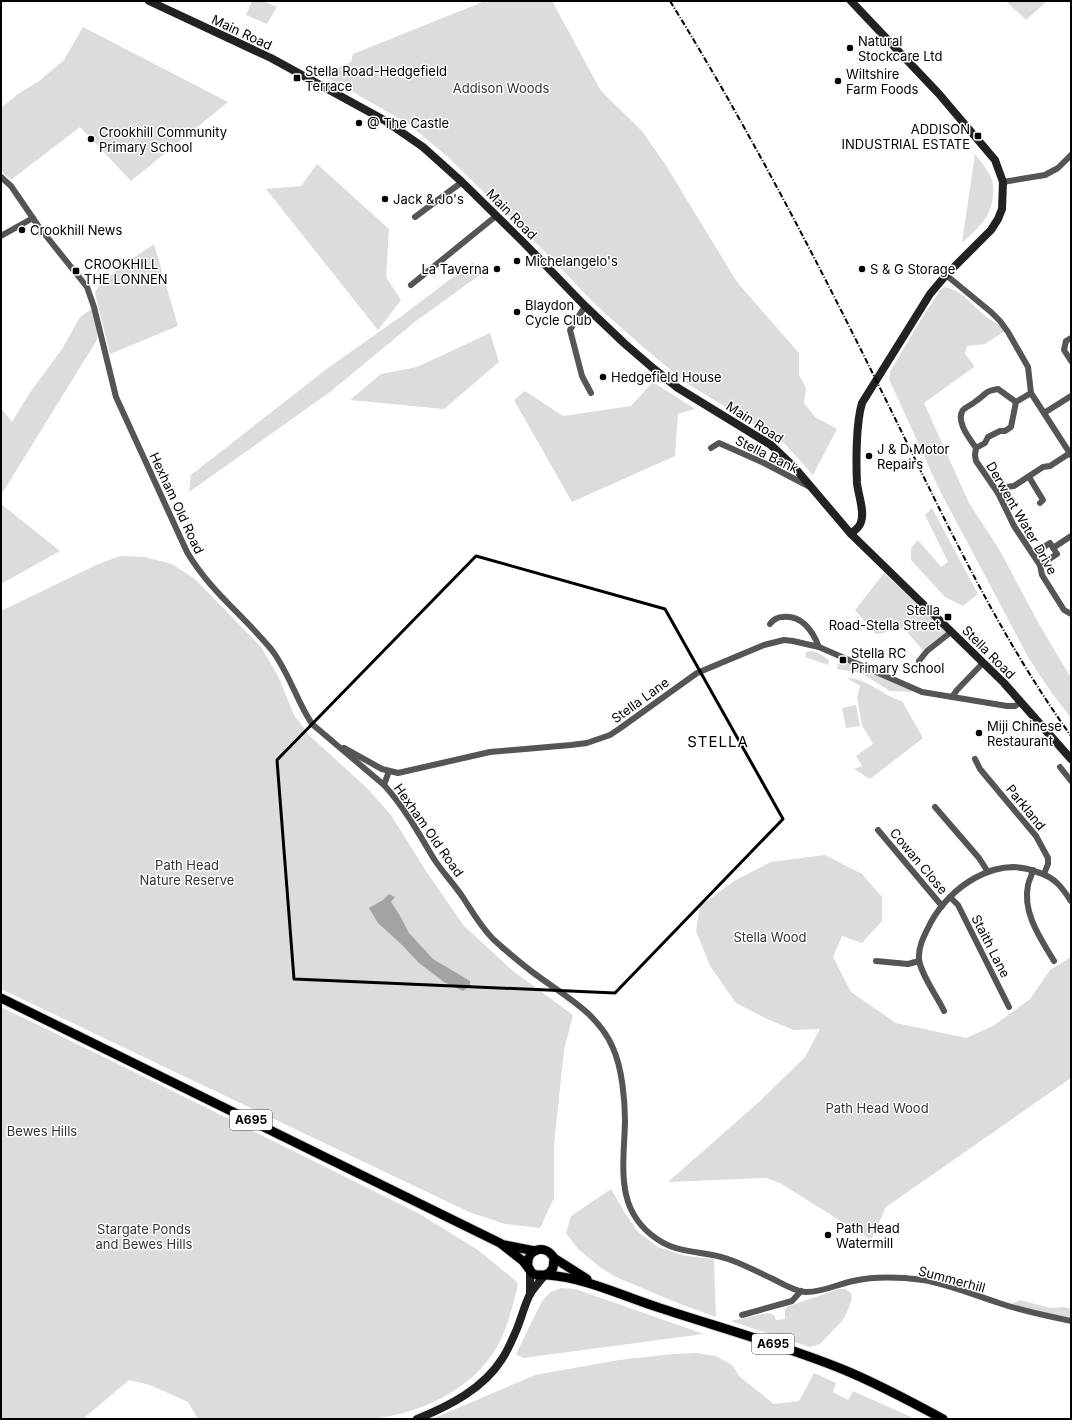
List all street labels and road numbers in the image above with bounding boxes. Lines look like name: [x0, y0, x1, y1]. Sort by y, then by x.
street label: Main Road: [209, 11, 275, 53]
street label: Main Road: [483, 185, 541, 243]
street label: Main Road: [723, 398, 787, 446]
street label: Stella Bank: [733, 432, 801, 476]
street label: Hexham Old Road: [146, 450, 208, 556]
street label: Derwent Water Drive: [983, 459, 1061, 577]
street label: Stella Road: [959, 622, 1019, 682]
street label: Stella Lane: [608, 674, 672, 726]
street label: Hexham Old Road: [391, 780, 467, 880]
street label: Parkland: [1003, 781, 1049, 833]
street label: Cowan Close: [887, 825, 951, 897]
street label: Staith Lane: [968, 912, 1014, 980]
road number: A695: [230, 1110, 272, 1130]
street label: Summerhill: [917, 1262, 987, 1296]
road number: A695: [752, 1334, 794, 1354]

